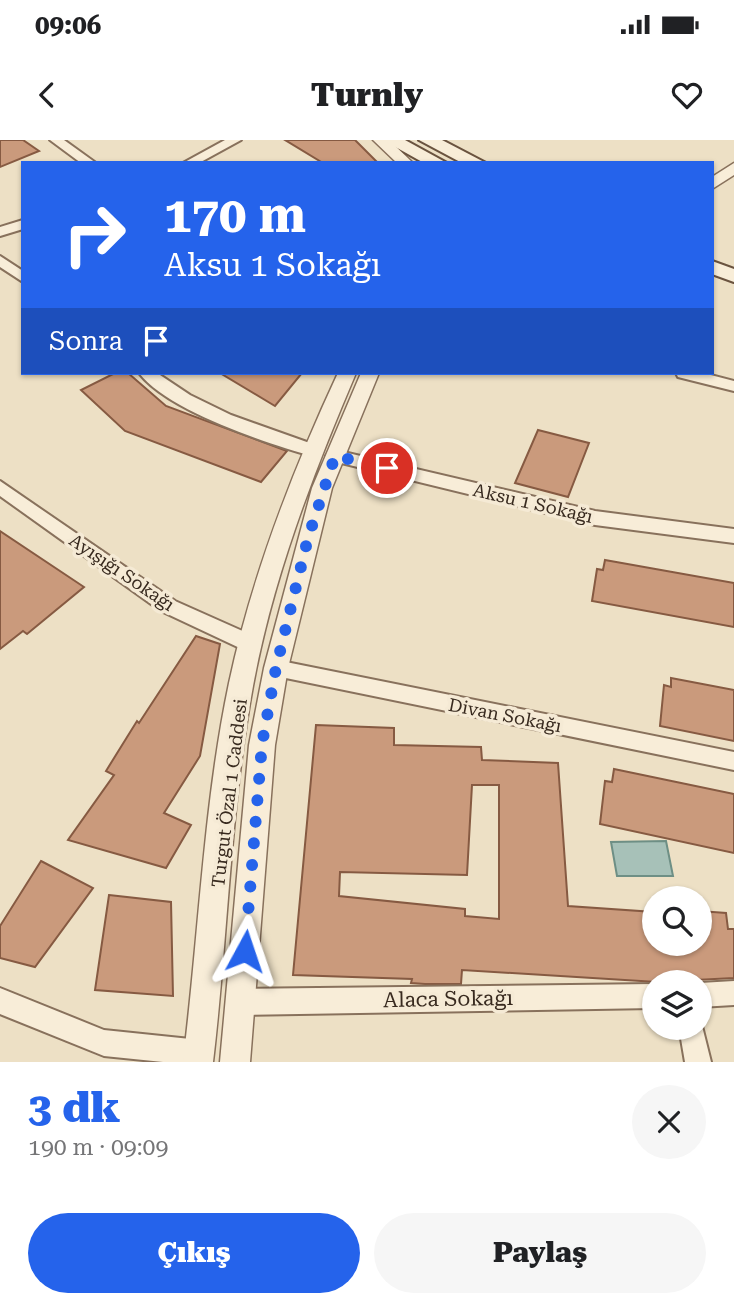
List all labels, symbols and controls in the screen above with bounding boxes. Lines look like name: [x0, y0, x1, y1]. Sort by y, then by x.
text: 09:06: [35, 10, 101, 40]
icon: back: [28, 76, 66, 114]
text: Turnly: [311, 76, 423, 114]
icon: heart: [668, 76, 706, 114]
text: 170 m: [164, 187, 306, 244]
icon: right: [49, 189, 140, 280]
text: Aksu 1 Sokağı: [164, 246, 381, 284]
icon: arrive: [137, 322, 175, 360]
text: Sonra: [49, 326, 123, 356]
pin: [357, 438, 417, 498]
icon: arrive: [368, 449, 406, 487]
street label: Aksu 1 Sokağı: [471, 479, 595, 527]
street label: Ayışığı Sokağı: [65, 529, 179, 615]
street label: Divan Sokağı: [447, 694, 564, 736]
street label: Turgut Özal 1 Caddesi: [207, 697, 251, 889]
map controls: [642, 886, 712, 1040]
button: search: [642, 886, 712, 956]
position arrow: [208, 914, 282, 988]
button: layers: [642, 970, 712, 1040]
street label: Alaca Sokağı: [383, 986, 513, 1012]
text: 3 dk: [28, 1083, 120, 1132]
button: close: [632, 1085, 706, 1159]
text: 190 m · 09:09: [28, 1134, 168, 1161]
button: Çıkış: [28, 1213, 360, 1293]
button: Paylaş: [374, 1213, 706, 1293]

